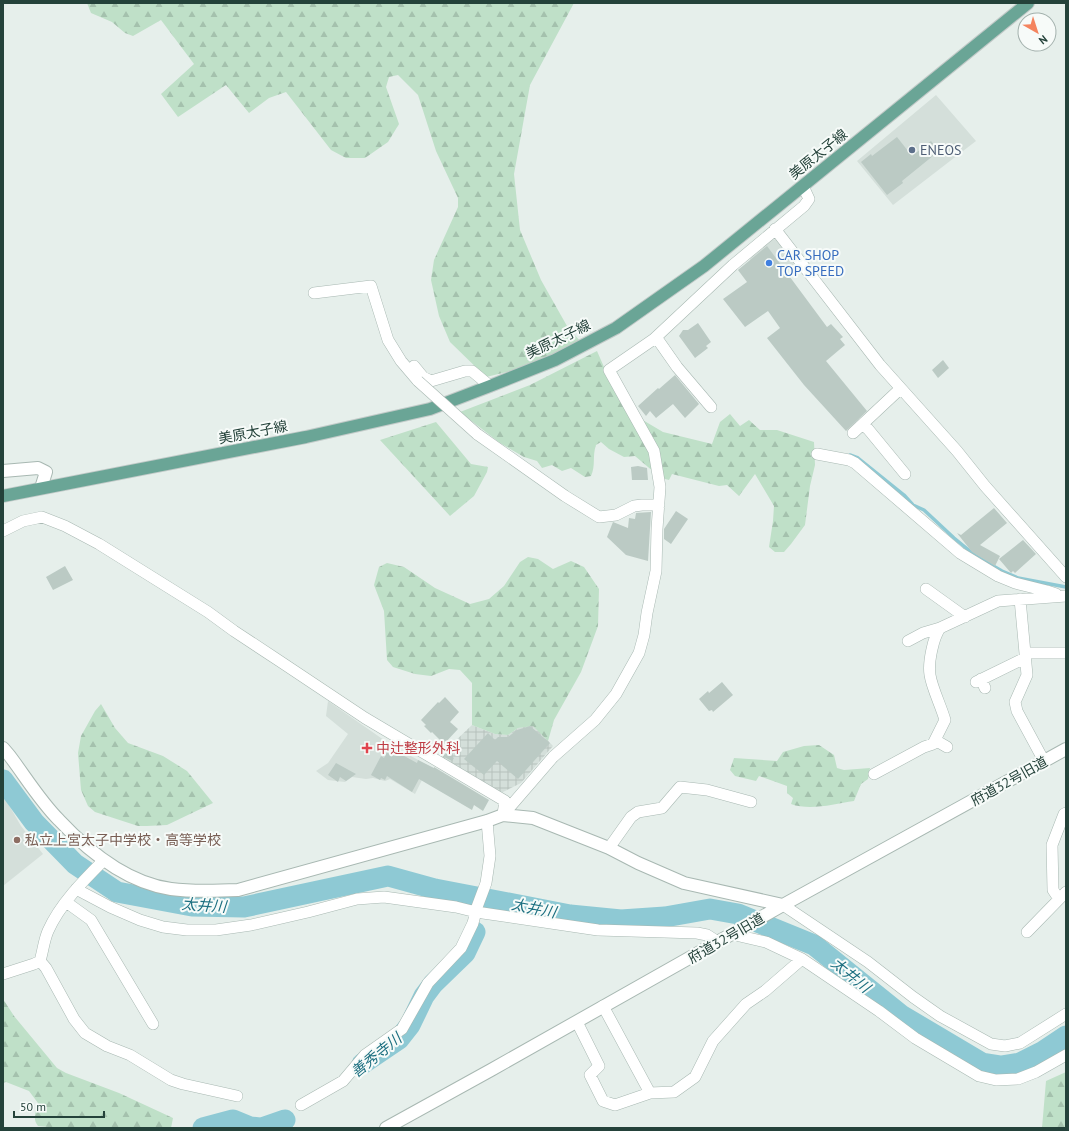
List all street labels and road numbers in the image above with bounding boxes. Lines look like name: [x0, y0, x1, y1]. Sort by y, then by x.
street label: 美原太子線: [785, 125, 851, 183]
street label: 美原太子線: [523, 316, 593, 362]
street label: 美原太子線: [217, 416, 289, 448]
street label: 府道32号旧道: [967, 752, 1051, 810]
street label: 府道32号旧道: [685, 909, 767, 967]

